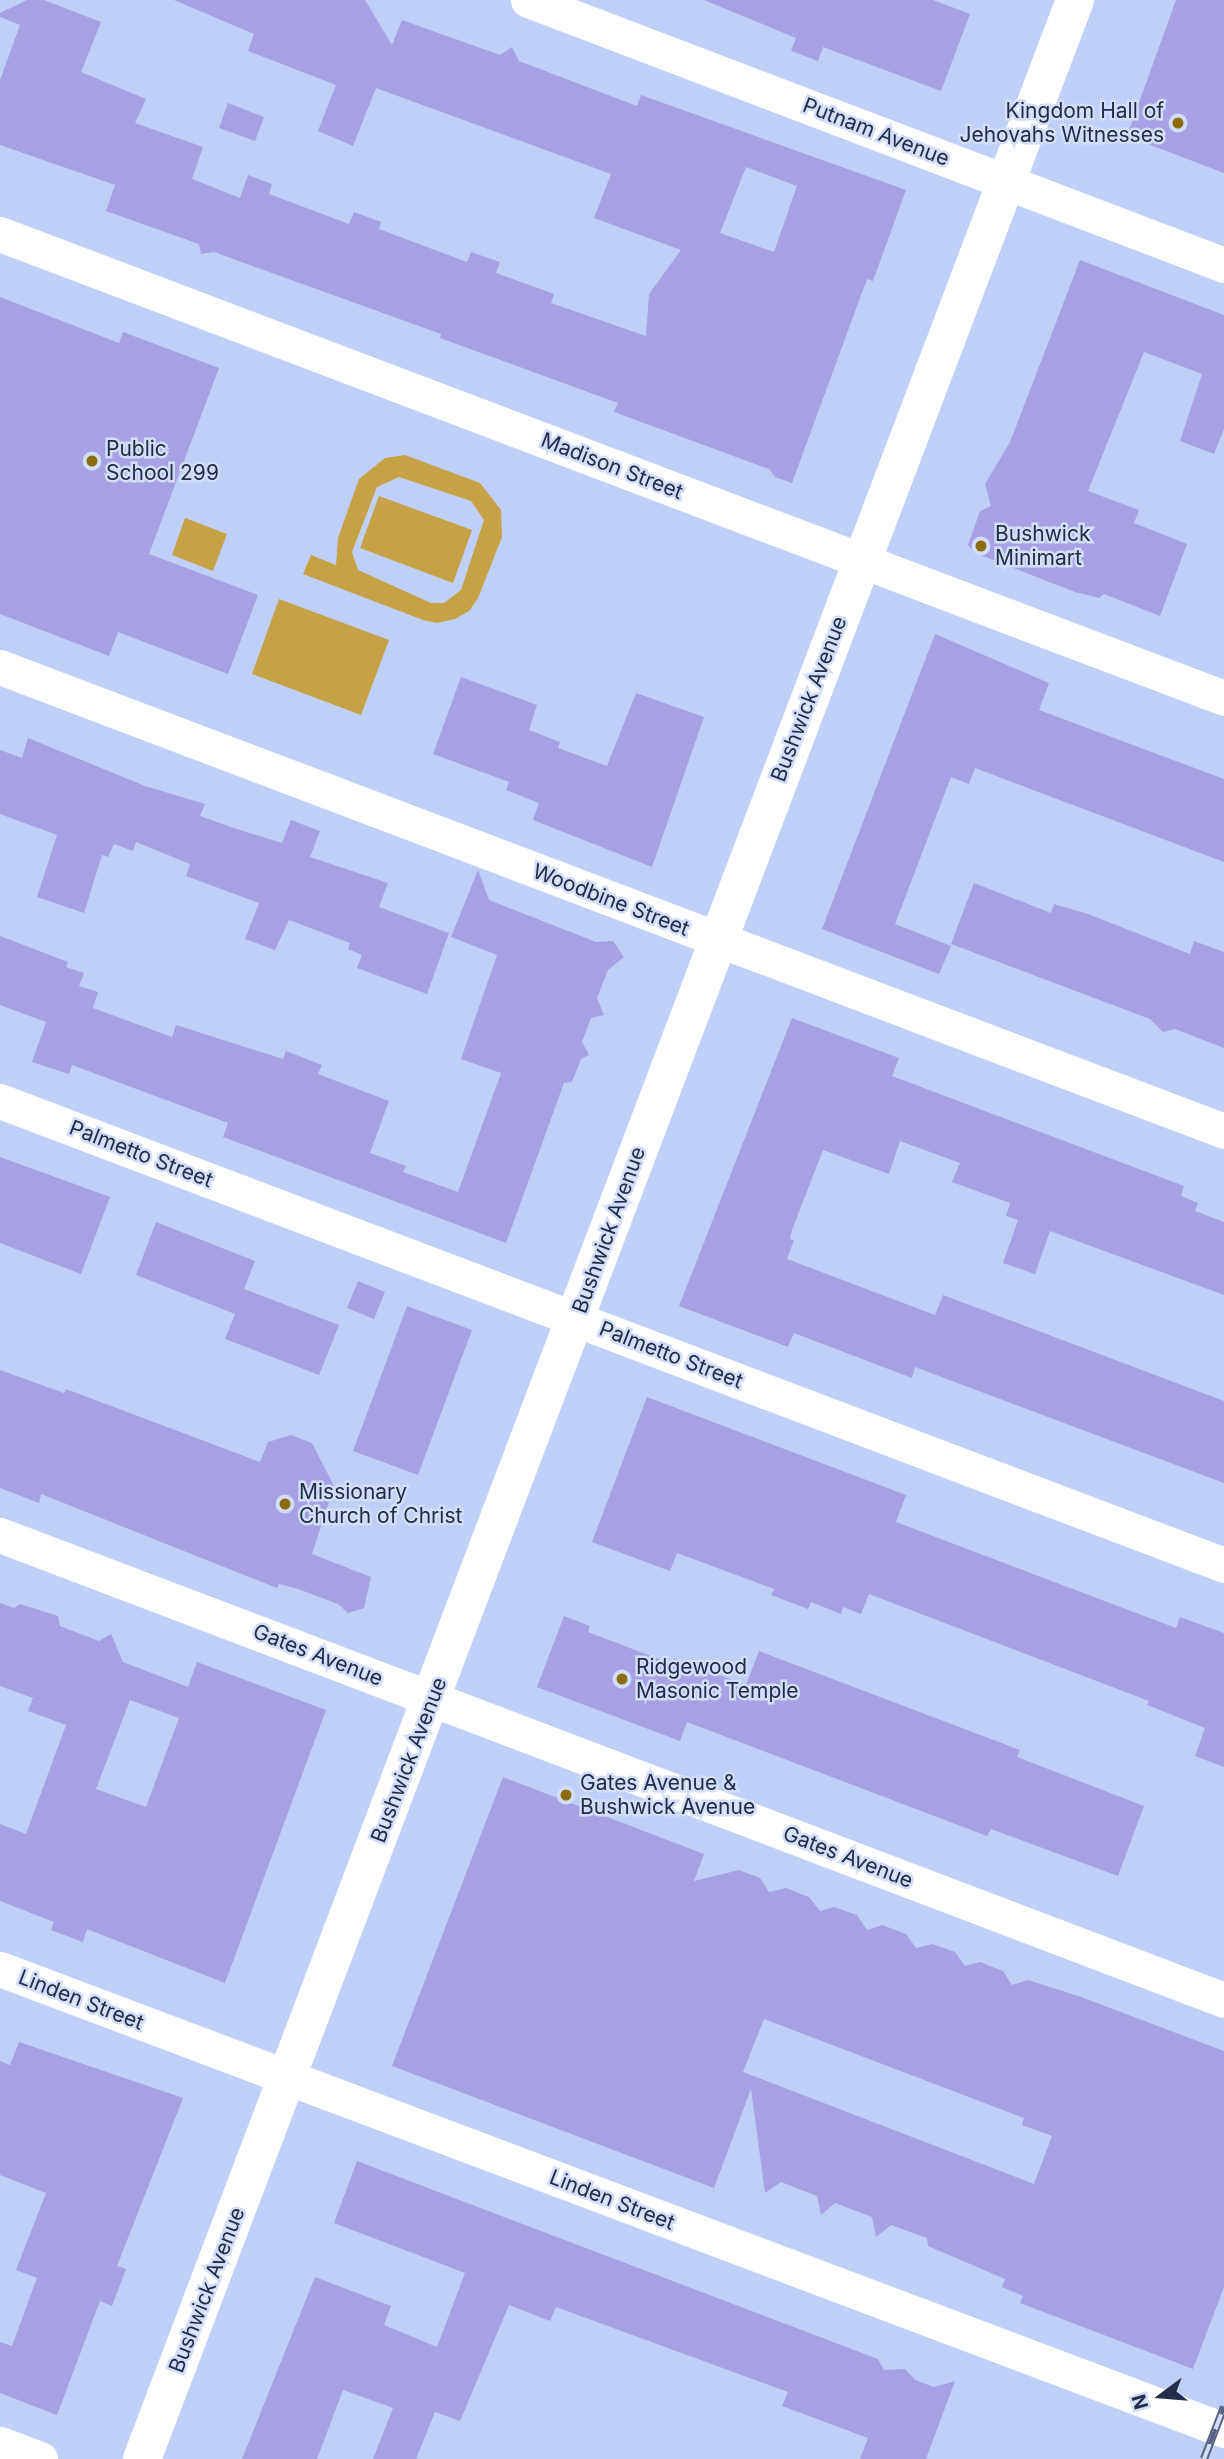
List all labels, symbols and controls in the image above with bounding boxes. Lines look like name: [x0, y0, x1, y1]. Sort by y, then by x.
street label: Putnam Avenue: [799, 92, 953, 172]
place label: Kingdom Hall of Jehovahs Witnesses: [959, 98, 1164, 148]
marker: Kingdom Hall of Jehovahs Witnesses: [1170, 115, 1186, 131]
street label: Madison Street: [537, 427, 687, 505]
place label: Public School 299: [106, 436, 219, 486]
marker: Public School 299: [84, 453, 100, 469]
place label: Bushwick Minimart: [995, 521, 1090, 571]
marker: Bushwick Minimart: [973, 538, 989, 554]
street label: Bushwick Avenue: [766, 613, 852, 785]
street label: Woodbine Street: [529, 859, 693, 941]
street label: Palmetto Street: [66, 1115, 216, 1193]
street label: Bushwick Avenue: [567, 1143, 651, 1317]
street label: Palmetto Street: [596, 1316, 746, 1394]
place label: Missionary Church of Christ: [299, 1479, 462, 1529]
marker: Missionary Church of Christ: [277, 1496, 293, 1512]
street label: Gates Avenue: [249, 1619, 387, 1691]
place label: Ridgewood Masonic Temple: [636, 1654, 799, 1704]
marker: Ridgewood Masonic Temple: [614, 1671, 630, 1687]
street label: Bushwick Avenue: [366, 1674, 452, 1846]
place label: Gates Avenue & Bushwick Avenue: [580, 1770, 755, 1820]
marker: Gates Avenue & Bushwick Avenue: [558, 1787, 574, 1803]
street label: Gates Avenue: [779, 1821, 917, 1893]
street label: Linden Street: [15, 1965, 147, 2035]
street label: Linden Street: [546, 2165, 678, 2235]
street label: Bushwick Avenue: [164, 2204, 250, 2376]
north arrow: [1126, 2361, 1196, 2431]
text: N: [1127, 2392, 1153, 2412]

